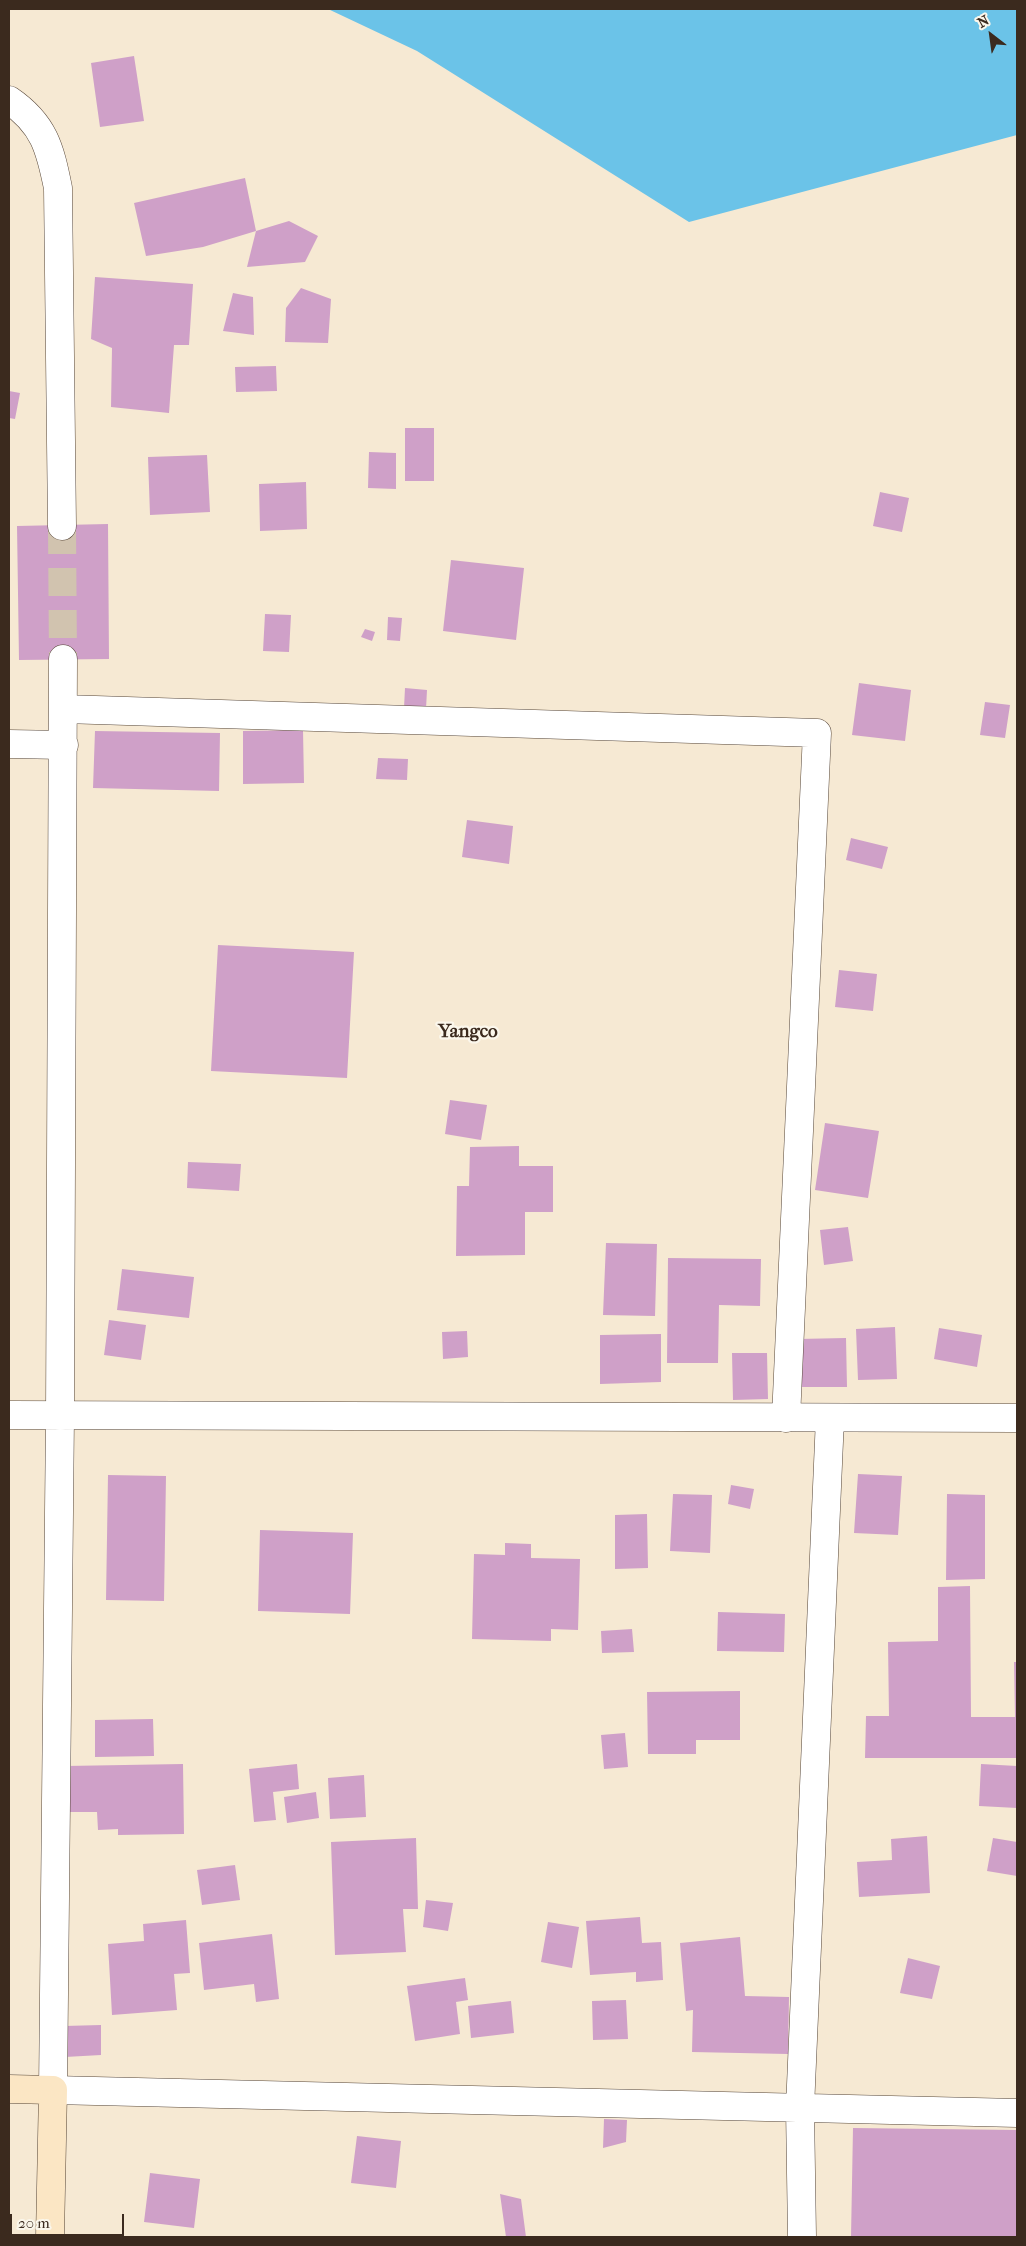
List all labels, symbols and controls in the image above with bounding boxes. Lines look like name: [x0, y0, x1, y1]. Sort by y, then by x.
north arrow: [966, 10, 1016, 60]
text: N: [974, 12, 992, 32]
district label: Yangco: [438, 1021, 498, 1043]
scale bar: [12, 2204, 126, 2236]
text: 20 m: [18, 2214, 50, 2232]

